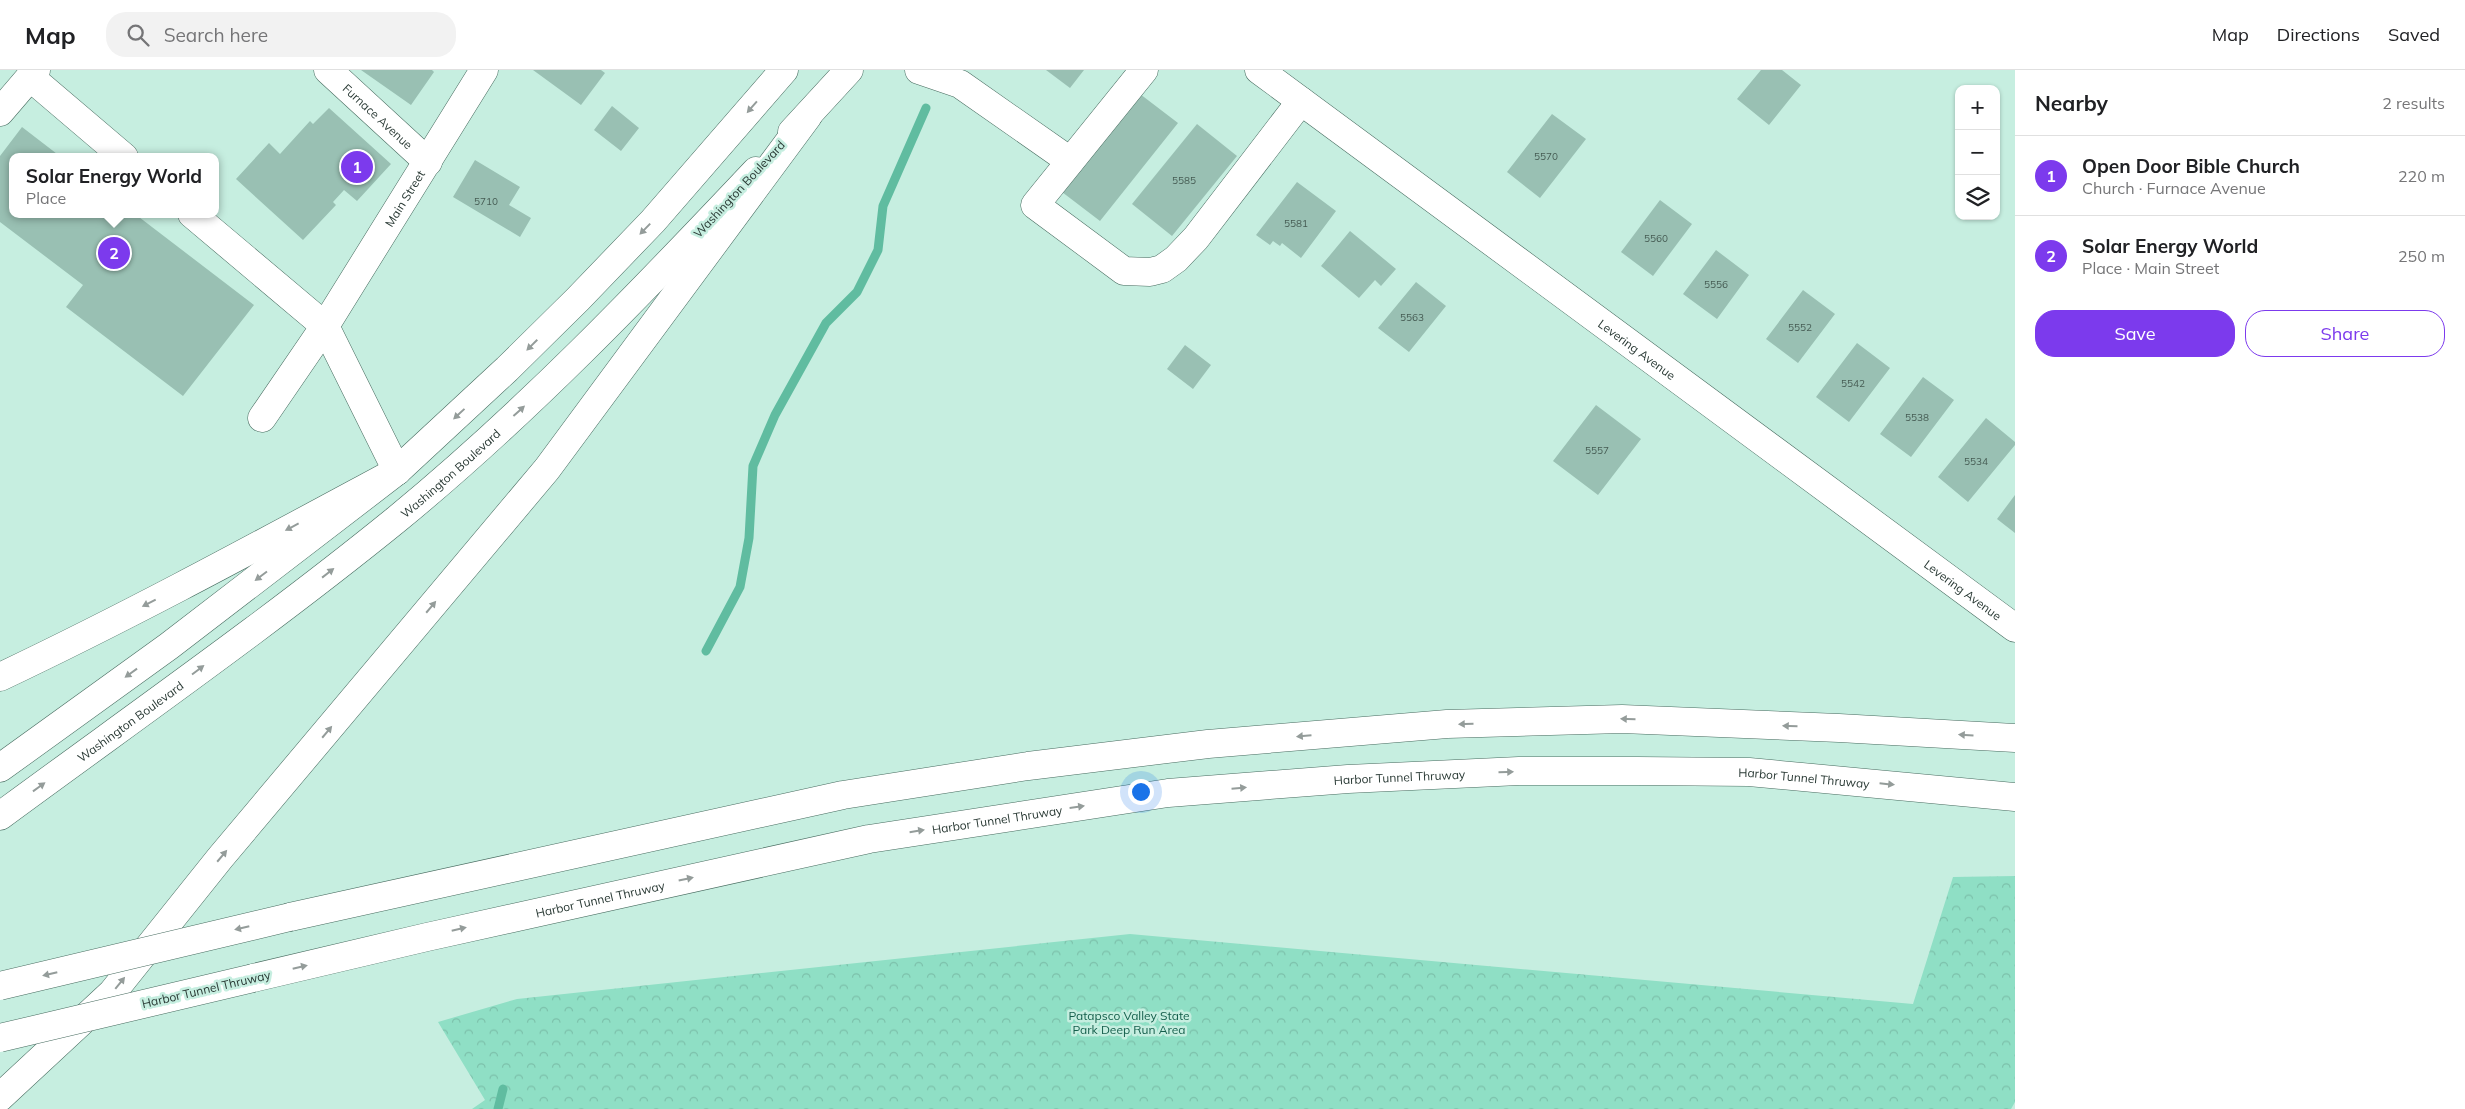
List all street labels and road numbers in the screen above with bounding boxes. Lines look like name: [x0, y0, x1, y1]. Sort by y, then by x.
street label: Furnace Avenue: [340, 80, 416, 152]
street label: Washington Boulevard: [690, 137, 788, 241]
street label: Main Street: [381, 167, 428, 229]
street label: Levering Avenue: [1596, 316, 1679, 383]
street label: Washington Boulevard: [397, 426, 503, 521]
street label: Levering Avenue: [1921, 556, 2005, 623]
street label: Washington Boulevard: [74, 678, 186, 765]
street label: Harbor Tunnel Thruway: [1738, 764, 1871, 791]
street label: Harbor Tunnel Thruway: [1333, 766, 1466, 788]
street label: Harbor Tunnel Thruway: [931, 802, 1064, 837]
street label: Harbor Tunnel Thruway: [534, 877, 667, 920]
street label: Harbor Tunnel Thruway: [140, 967, 272, 1011]

